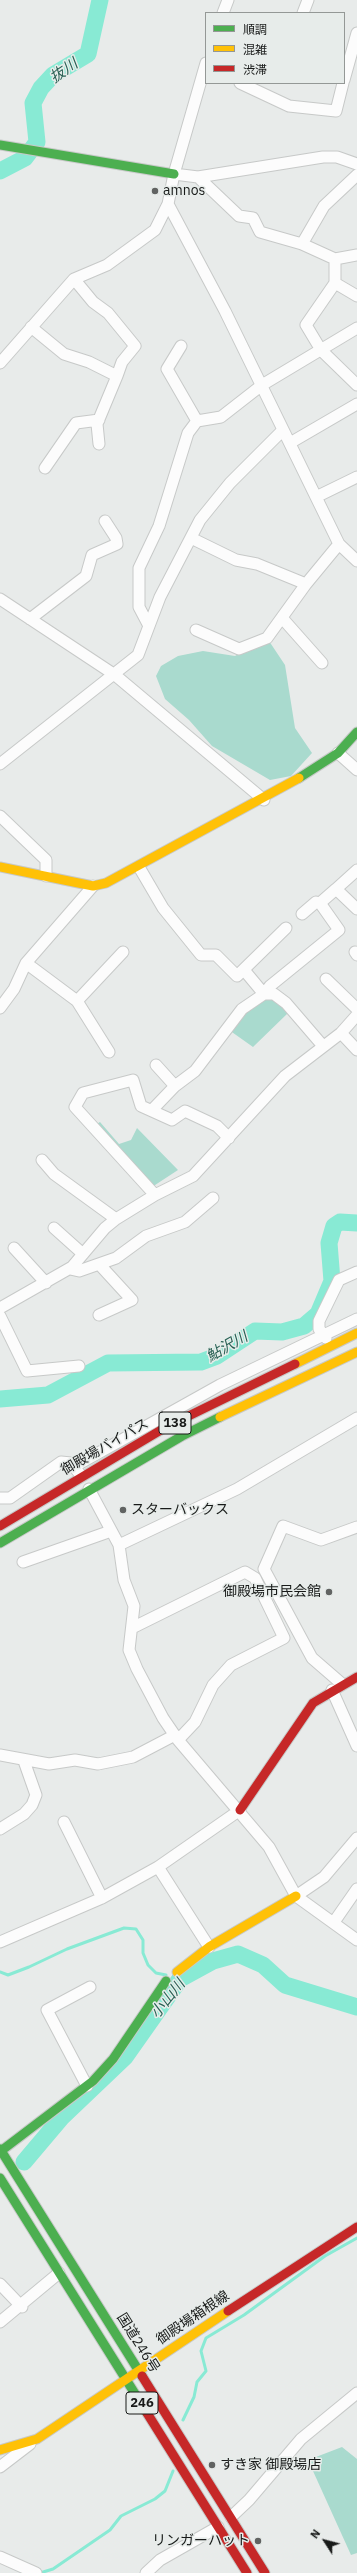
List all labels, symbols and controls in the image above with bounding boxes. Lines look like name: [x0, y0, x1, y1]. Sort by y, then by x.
legend: [205, 12, 345, 84]
text: 順調: [243, 22, 267, 37]
text: 混雑: [243, 42, 267, 57]
water label: 抜川: [47, 55, 81, 87]
text: 渋滞: [243, 62, 267, 77]
place label: amnos: [163, 183, 205, 199]
marker: amnos: [150, 186, 160, 196]
water label: 鮎沢川: [203, 1328, 251, 1366]
road number: 138: [159, 1412, 191, 1434]
street label: 御殿場バイパス: [58, 1415, 152, 1479]
place label: スターバックス: [131, 1502, 229, 1518]
marker: スターバックス: [118, 1505, 128, 1515]
place label: 御殿場市民会館: [223, 1584, 321, 1600]
marker: 御殿場市民会館: [324, 1587, 334, 1597]
water label: 小山川: [147, 1976, 189, 2022]
street label: 御殿場箱根線: [153, 2288, 233, 2348]
street label: 国道246号: [113, 2310, 163, 2376]
road number: 246: [126, 2392, 158, 2414]
place label: すき家 御殿場店: [220, 2457, 321, 2473]
marker: すき家 御殿場店: [207, 2460, 217, 2470]
north arrow: [305, 2521, 345, 2561]
text: N: [307, 2527, 323, 2541]
place label: リンガーハット: [152, 2533, 250, 2549]
marker: リンガーハット: [253, 2536, 263, 2546]

